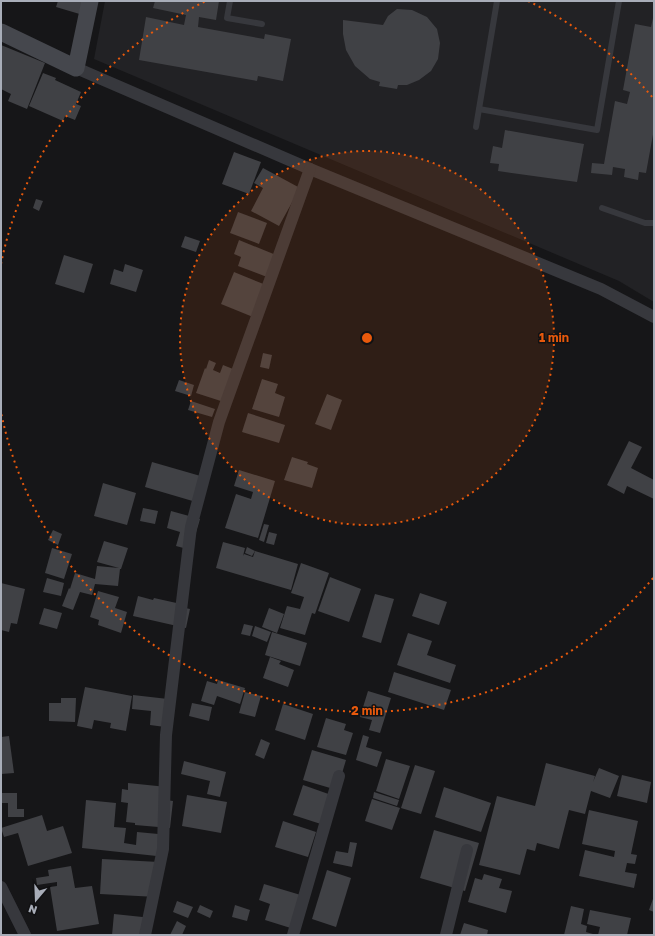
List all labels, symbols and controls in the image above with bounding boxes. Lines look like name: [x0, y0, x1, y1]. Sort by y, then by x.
text: 1 min: [539, 330, 569, 345]
centre of rings: [360, 331, 374, 345]
text: 2 min: [351, 703, 383, 718]
north arrow: [16, 880, 56, 920]
text: N: [27, 902, 39, 917]

